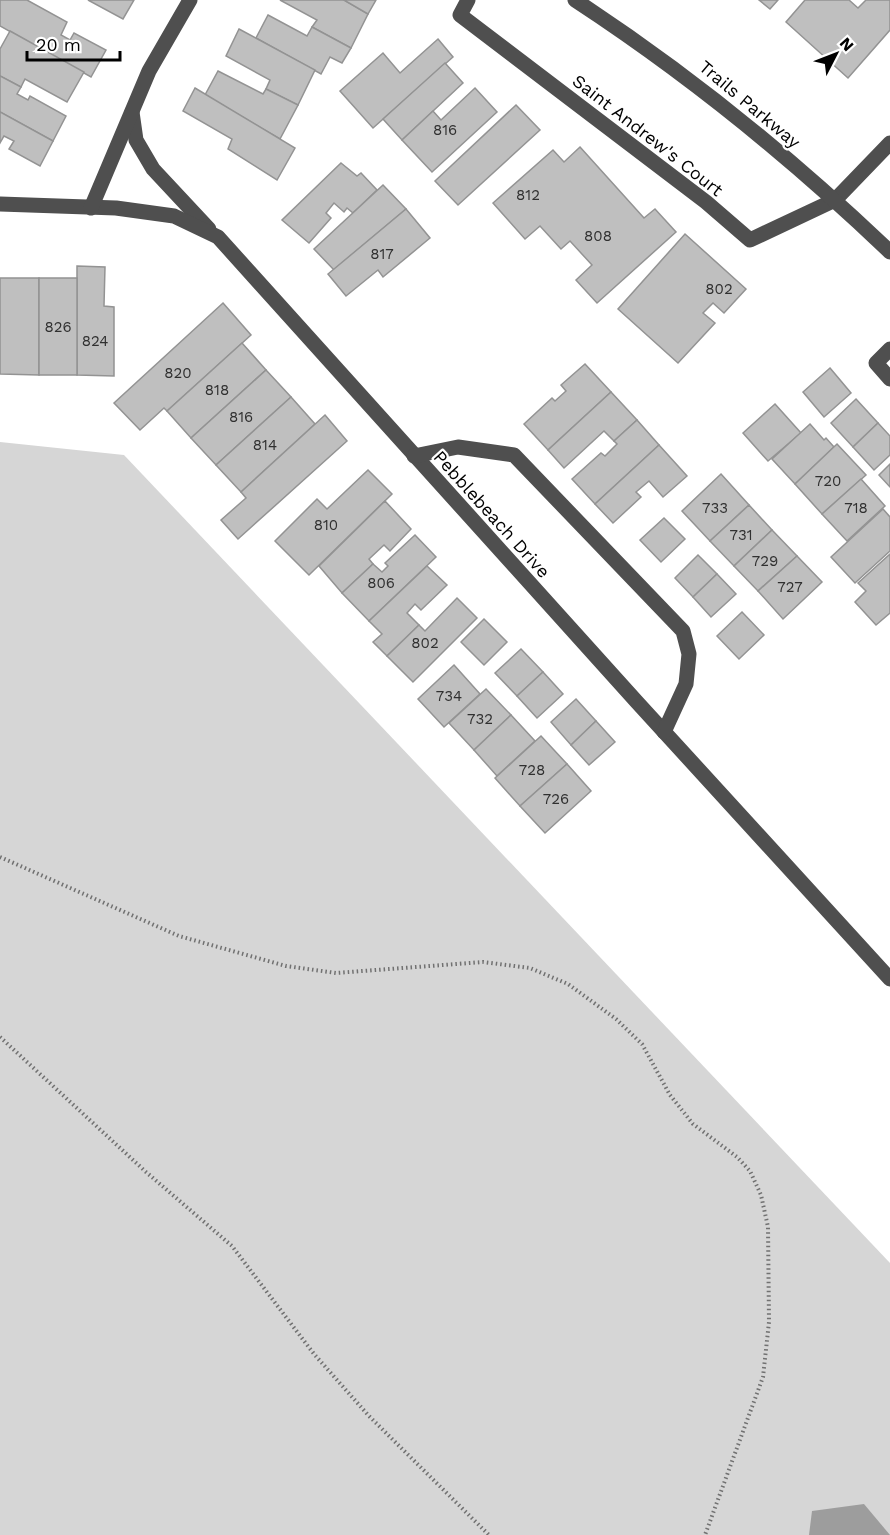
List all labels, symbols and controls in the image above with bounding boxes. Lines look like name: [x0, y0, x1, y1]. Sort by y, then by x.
scale bar: [27, 24, 120, 62]
north arrow: [806, 24, 866, 84]
text: 20 m: [36, 34, 81, 55]
text: N: [836, 34, 858, 55]
street label: Trails Parkway: [695, 56, 805, 153]
street label: Saint Andrew's Court: [569, 70, 728, 201]
house number: 816: [433, 121, 457, 139]
house number: 812: [516, 186, 540, 204]
house number: 808: [584, 227, 612, 245]
house number: 817: [370, 245, 394, 263]
house number: 802: [705, 280, 733, 298]
house number: 826: [44, 318, 72, 336]
house number: 824: [82, 332, 108, 350]
house number: 820: [164, 364, 192, 382]
house number: 818: [205, 381, 229, 399]
house number: 816: [229, 408, 253, 426]
house number: 814: [253, 436, 277, 454]
street label: Pebblebeach Drive: [429, 446, 555, 582]
house number: 720: [815, 472, 841, 490]
house number: 733: [702, 499, 728, 517]
house number: 718: [844, 499, 868, 517]
house number: 810: [314, 516, 338, 534]
house number: 731: [729, 526, 753, 544]
house number: 729: [752, 552, 778, 570]
house number: 806: [367, 574, 395, 592]
house number: 727: [777, 578, 803, 596]
house number: 802: [411, 634, 439, 652]
house number: 734: [436, 687, 462, 705]
house number: 732: [467, 710, 493, 728]
house number: 728: [519, 761, 545, 779]
house number: 726: [543, 790, 569, 808]

